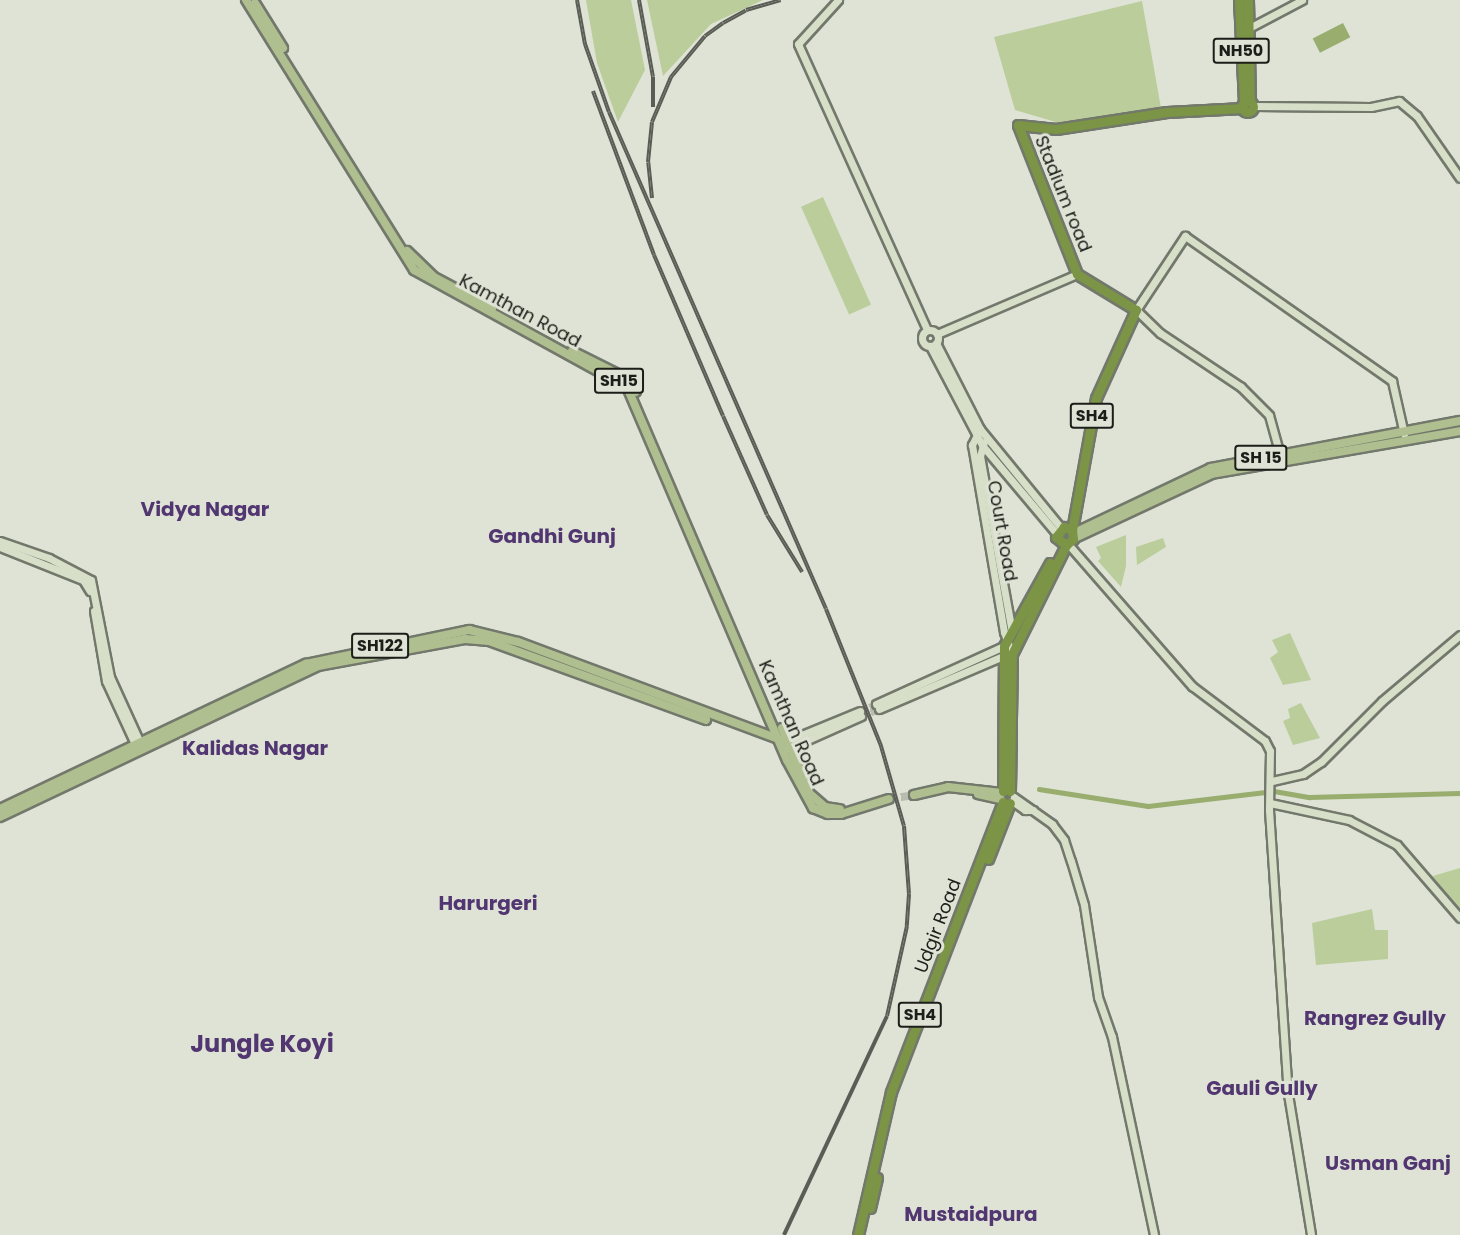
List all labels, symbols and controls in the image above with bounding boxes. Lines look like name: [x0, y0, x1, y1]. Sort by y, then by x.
road number: NH50: [1212, 38, 1270, 64]
street label: Stadium road: [1030, 133, 1096, 255]
street label: Kamthan Road: [455, 270, 585, 352]
road number: SH15: [594, 368, 644, 394]
road number: SH4: [1070, 403, 1114, 429]
road number: SH 15: [1234, 445, 1288, 471]
street label: Court Road: [983, 479, 1021, 583]
district label: Vidya Nagar: [141, 497, 269, 521]
district label: Gandhi Gunj: [488, 524, 616, 548]
road number: SH122: [350, 633, 410, 659]
street label: Kamthan Road: [754, 657, 828, 789]
district label: Kalidas Nagar: [182, 736, 328, 760]
street label: Udgir Road: [910, 876, 966, 976]
district label: Harurgeri: [438, 891, 538, 915]
road number: SH4: [898, 1002, 942, 1028]
district label: Rangrez Gully: [1304, 1006, 1446, 1030]
district label: Jungle Koyi: [190, 1030, 334, 1058]
district label: Gauli Gully: [1206, 1076, 1318, 1100]
district label: Usman Ganj: [1325, 1151, 1451, 1175]
district label: Mustaidpura: [904, 1202, 1038, 1226]

